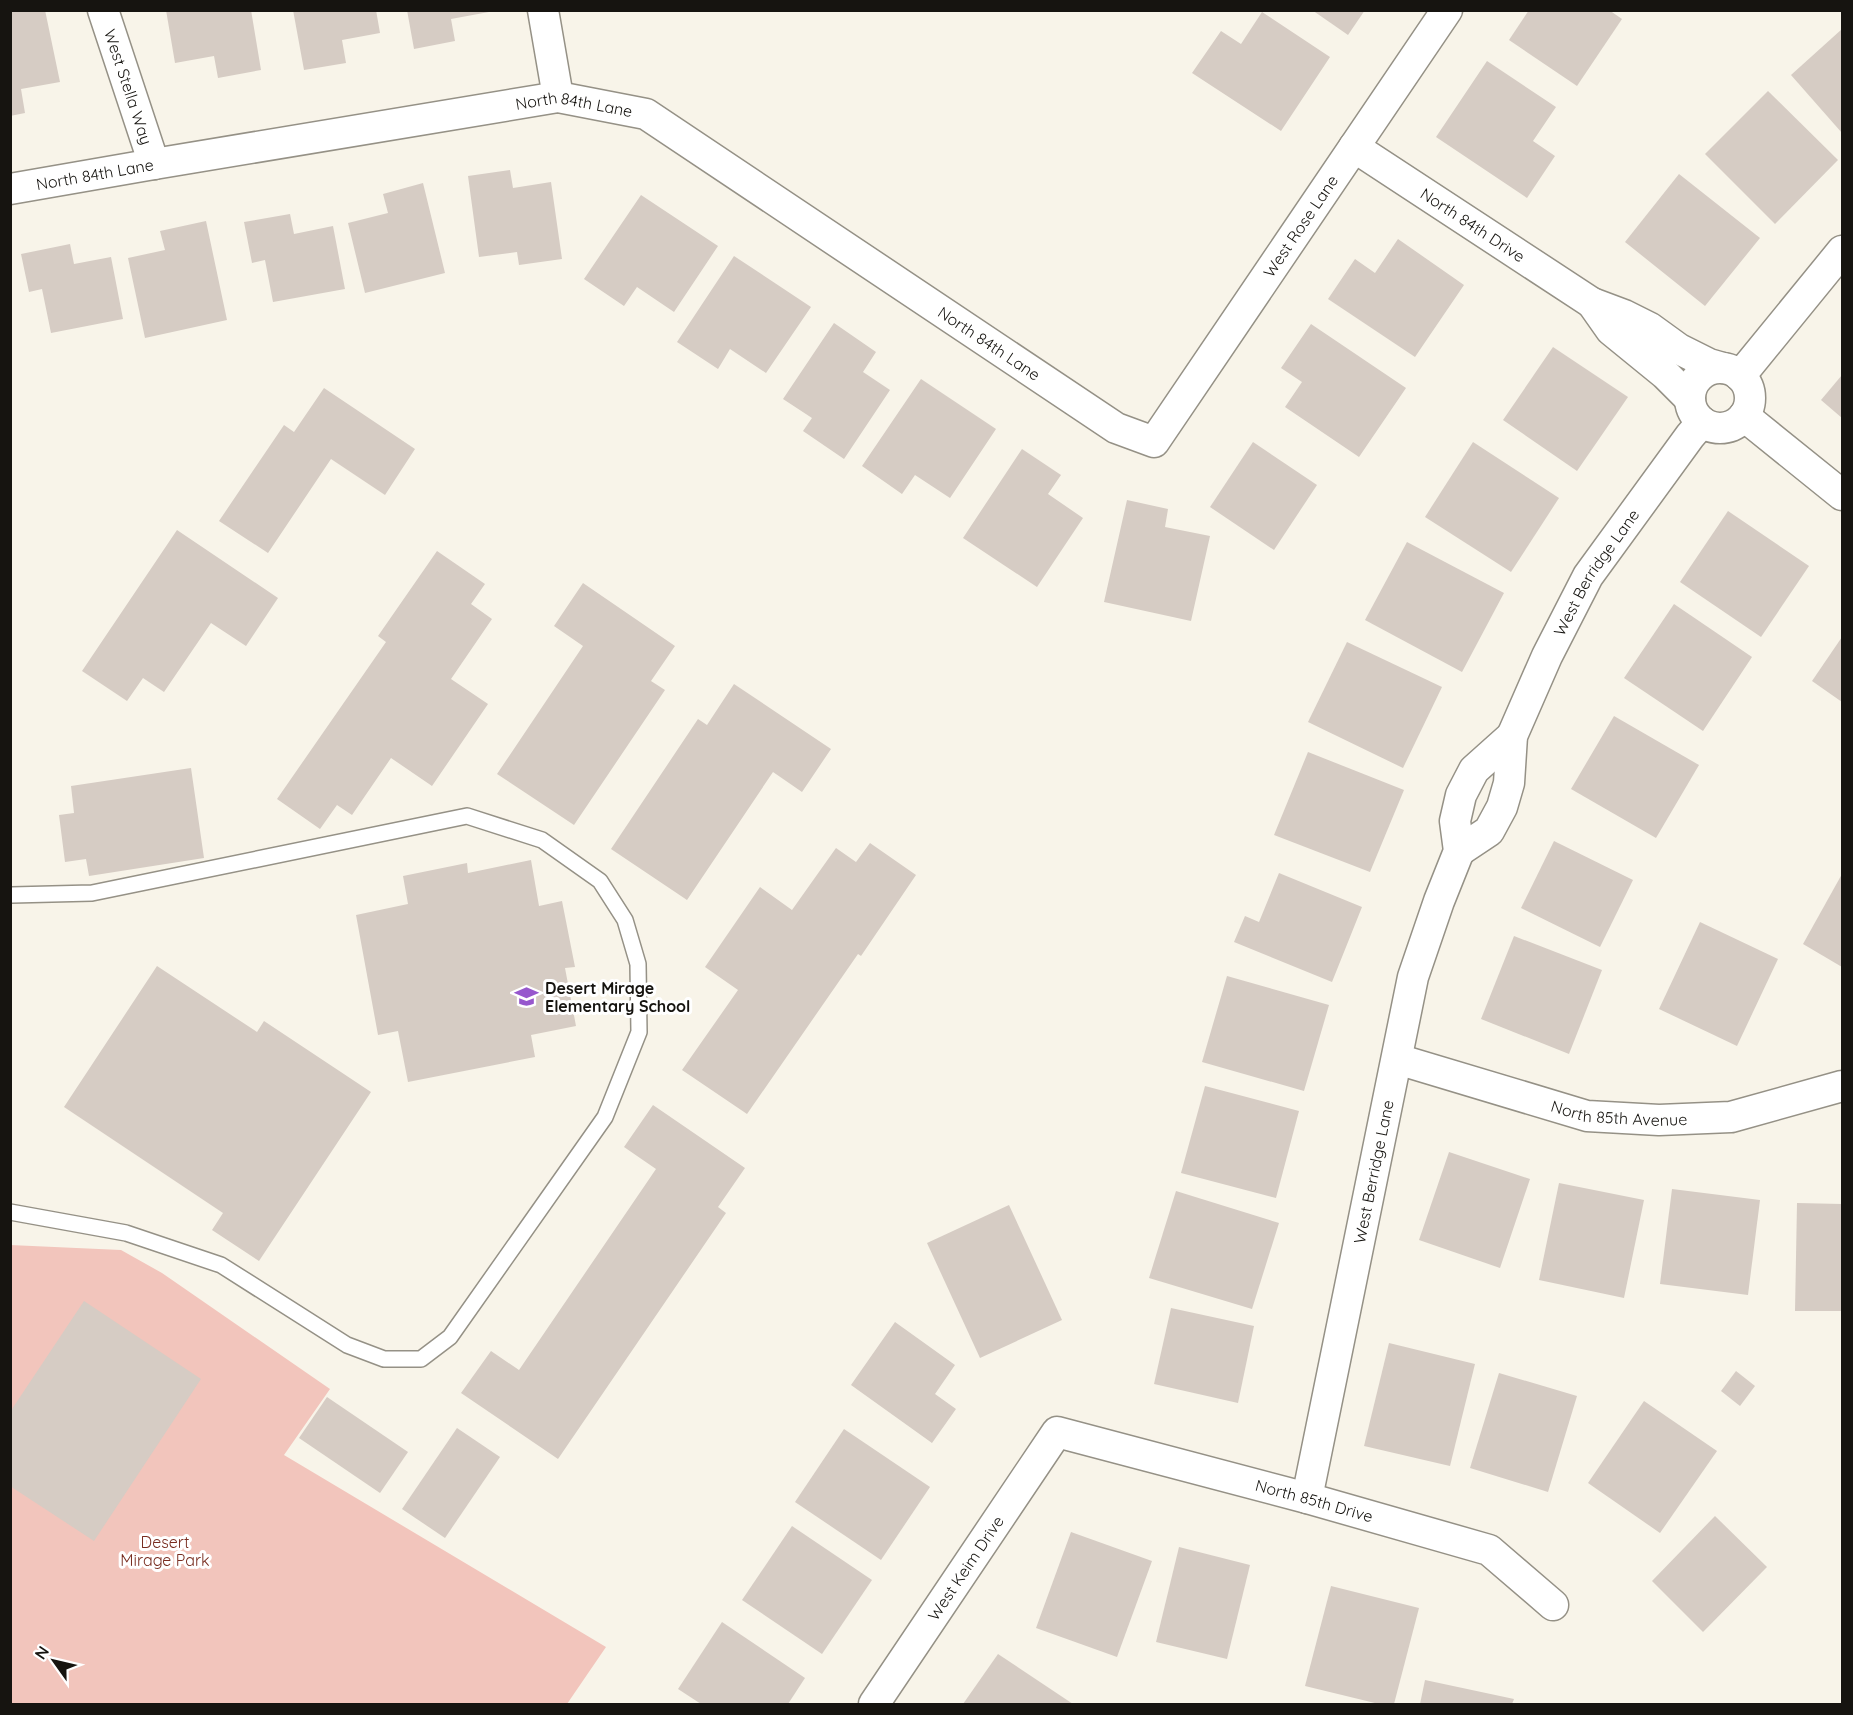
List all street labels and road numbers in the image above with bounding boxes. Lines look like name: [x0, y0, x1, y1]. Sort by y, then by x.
street label: West Stella Way: [100, 27, 157, 147]
street label: North 84th Lane: [514, 87, 634, 121]
street label: North 84th Lane: [34, 154, 155, 194]
street label: West Rose Lane: [1259, 171, 1342, 281]
street label: North 84th Drive: [1417, 183, 1529, 266]
street label: North 84th Lane: [934, 302, 1044, 385]
street label: West Berridge Lane: [1549, 505, 1643, 639]
street label: North 85th Avenue: [1549, 1096, 1688, 1130]
street label: West Berridge Lane: [1349, 1098, 1398, 1245]
street label: North 85th Drive: [1253, 1475, 1375, 1526]
street label: West Keim Drive: [923, 1512, 1008, 1624]

